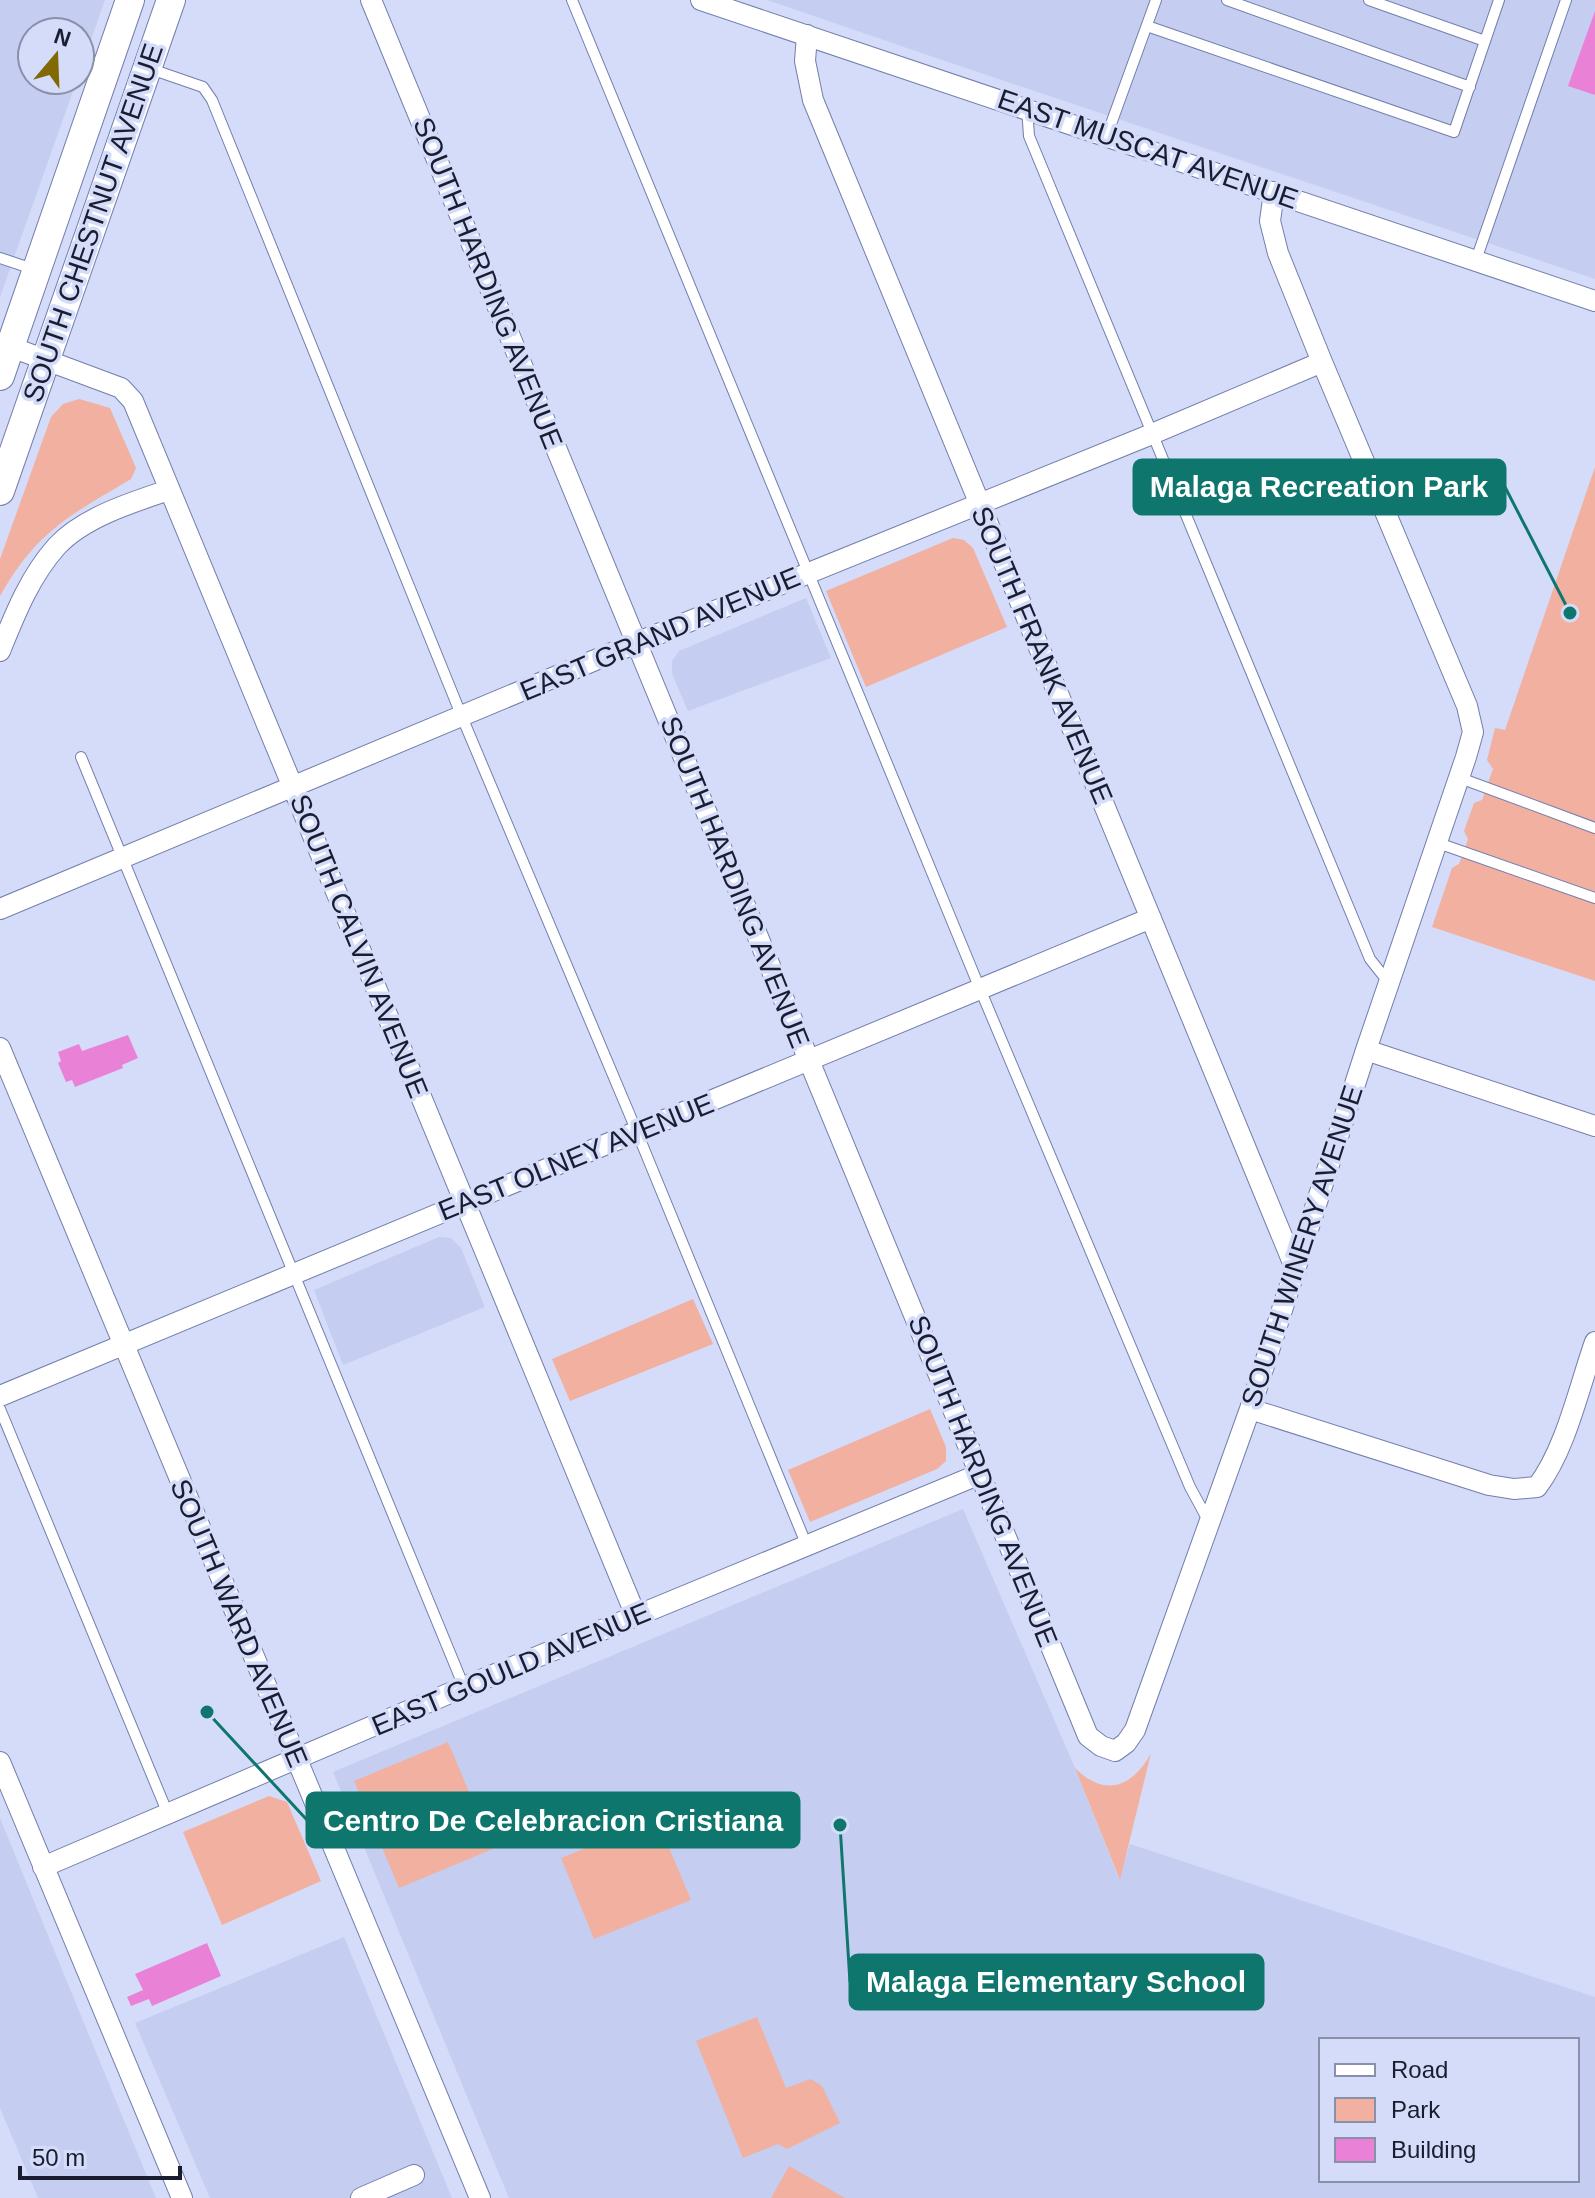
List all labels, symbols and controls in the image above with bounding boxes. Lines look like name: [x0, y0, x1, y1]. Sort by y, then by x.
north arrow: [16, 16, 96, 96]
street label: SOUTH CHESTNUT AVENUE: [15, 38, 171, 408]
street label: EAST MUSCAT AVENUE: [994, 83, 1302, 215]
street label: SOUTH HARDING AVENUE: [407, 113, 569, 453]
callout: Malaga Recreation Park: [1134, 460, 1505, 514]
text: Malaga Recreation Park: [1150, 470, 1489, 503]
street label: SOUTH FRANK AVENUE: [965, 502, 1119, 808]
street label: EAST GRAND AVENUE: [515, 561, 805, 707]
street label: SOUTH HARDING AVENUE: [654, 712, 816, 1052]
street label: SOUTH CALVIN AVENUE: [284, 790, 434, 1102]
street label: SOUTH WINERY AVENUE: [1235, 1081, 1369, 1411]
street label: EAST OLNEY AVENUE: [434, 1088, 718, 1226]
street label: SOUTH HARDING AVENUE: [902, 1311, 1064, 1651]
street label: SOUTH WARD AVENUE: [164, 1474, 314, 1772]
street label: EAST GOULD AVENUE: [367, 1596, 655, 1742]
callout: Centro De Celebracion Cristiana: [307, 1793, 799, 1847]
text: Centro De Celebracion Cristiana: [323, 1804, 783, 1837]
callout: Malaga Elementary School: [850, 1955, 1263, 2009]
text: Malaga Elementary School: [866, 1965, 1246, 1998]
legend: [1319, 2038, 1579, 2182]
text: Road: [1391, 2056, 1448, 2083]
text: Park: [1391, 2096, 1441, 2123]
scale bar: [20, 2130, 180, 2180]
text: Building: [1391, 2136, 1476, 2163]
text: 50 m: [32, 2144, 85, 2171]

